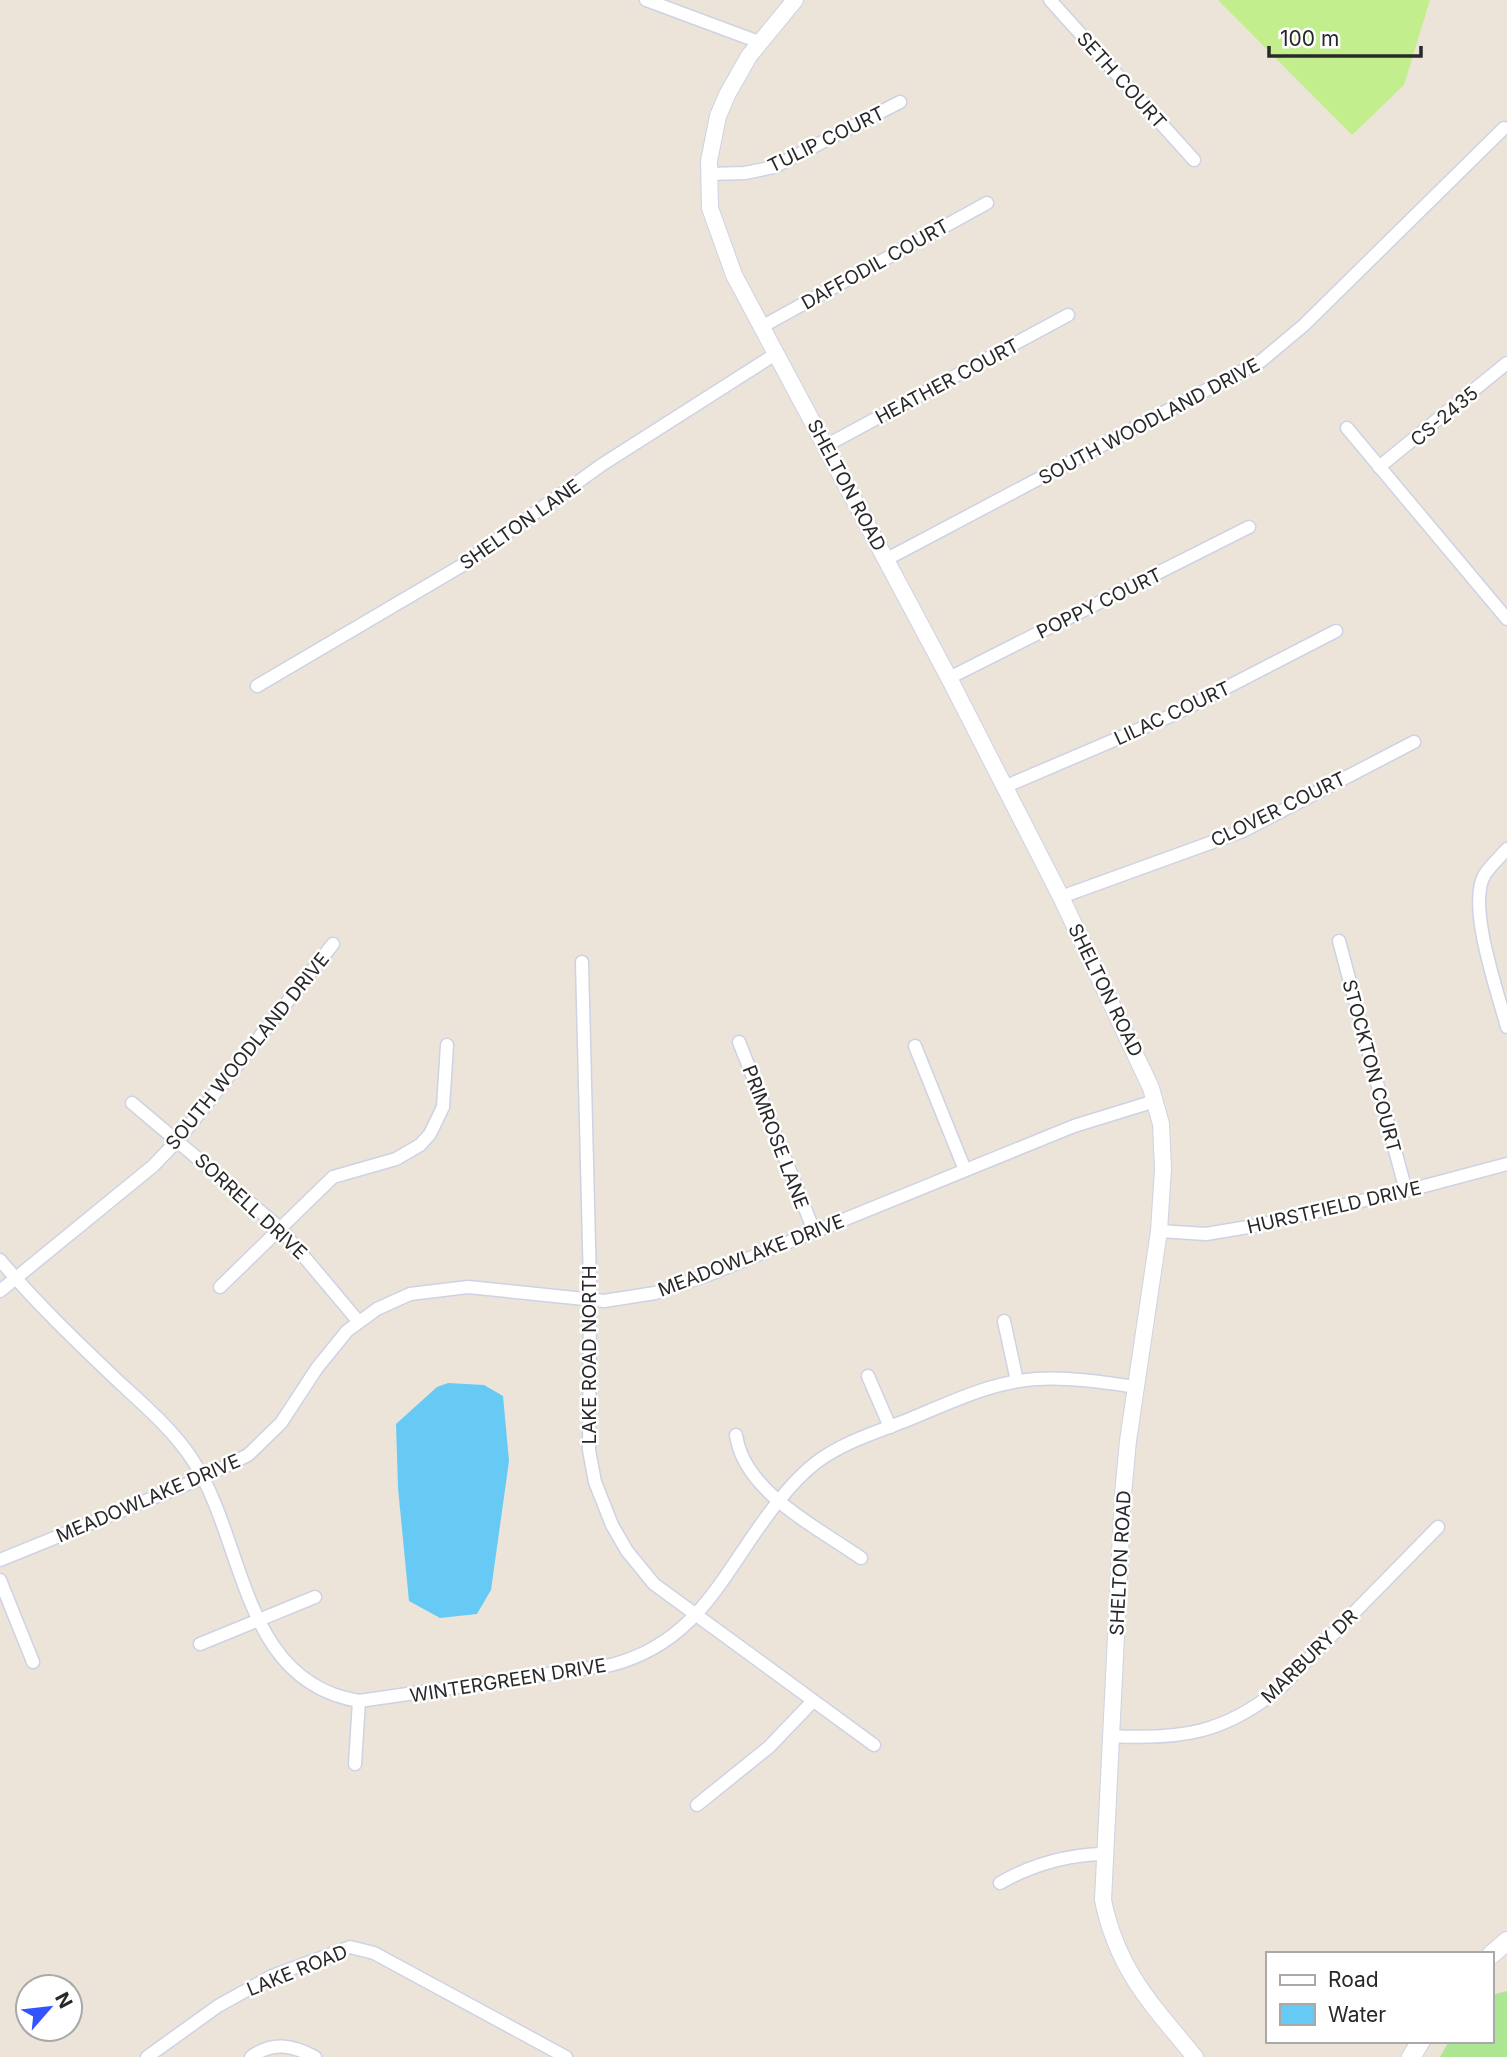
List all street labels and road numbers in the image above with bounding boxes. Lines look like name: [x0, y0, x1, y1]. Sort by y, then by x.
street label: SETH COURT: [1072, 27, 1171, 134]
street label: TULIP COURT: [764, 101, 888, 178]
street label: DAFFODIL COURT: [797, 214, 953, 315]
street label: HEATHER COURT: [871, 334, 1023, 429]
street label: SOUTH WOODLAND DRIVE: [1035, 353, 1264, 490]
street label: CS-2435: [1406, 382, 1483, 451]
street label: SHELTON ROAD: [802, 416, 891, 555]
street label: SHELTON LANE: [455, 474, 585, 575]
street label: POPPY COURT: [1033, 563, 1165, 644]
street label: LILAC COURT: [1111, 677, 1234, 750]
street label: CLOVER COURT: [1207, 767, 1349, 852]
street label: SHELTON ROAD: [1063, 920, 1148, 1061]
street label: SOUTH WOODLAND DRIVE: [161, 948, 334, 1154]
street label: STOCKTON COURT: [1337, 977, 1406, 1155]
street label: PRIMROSE LANE: [738, 1062, 813, 1212]
street label: SORRELL DRIVE: [190, 1149, 312, 1264]
street label: HURSTFIELD DRIVE: [1245, 1176, 1423, 1239]
street label: MEADOWLAKE DRIVE: [655, 1209, 848, 1302]
street label: LAKE ROAD NORTH: [578, 1265, 601, 1445]
street label: MEADOWLAKE DRIVE: [53, 1449, 244, 1548]
street label: SHELTON ROAD: [1105, 1490, 1136, 1636]
street label: MARBURY DR: [1256, 1605, 1362, 1708]
street label: WINTERGREEN DRIVE: [408, 1654, 608, 1707]
street label: LAKE ROAD: [244, 1940, 351, 2001]

